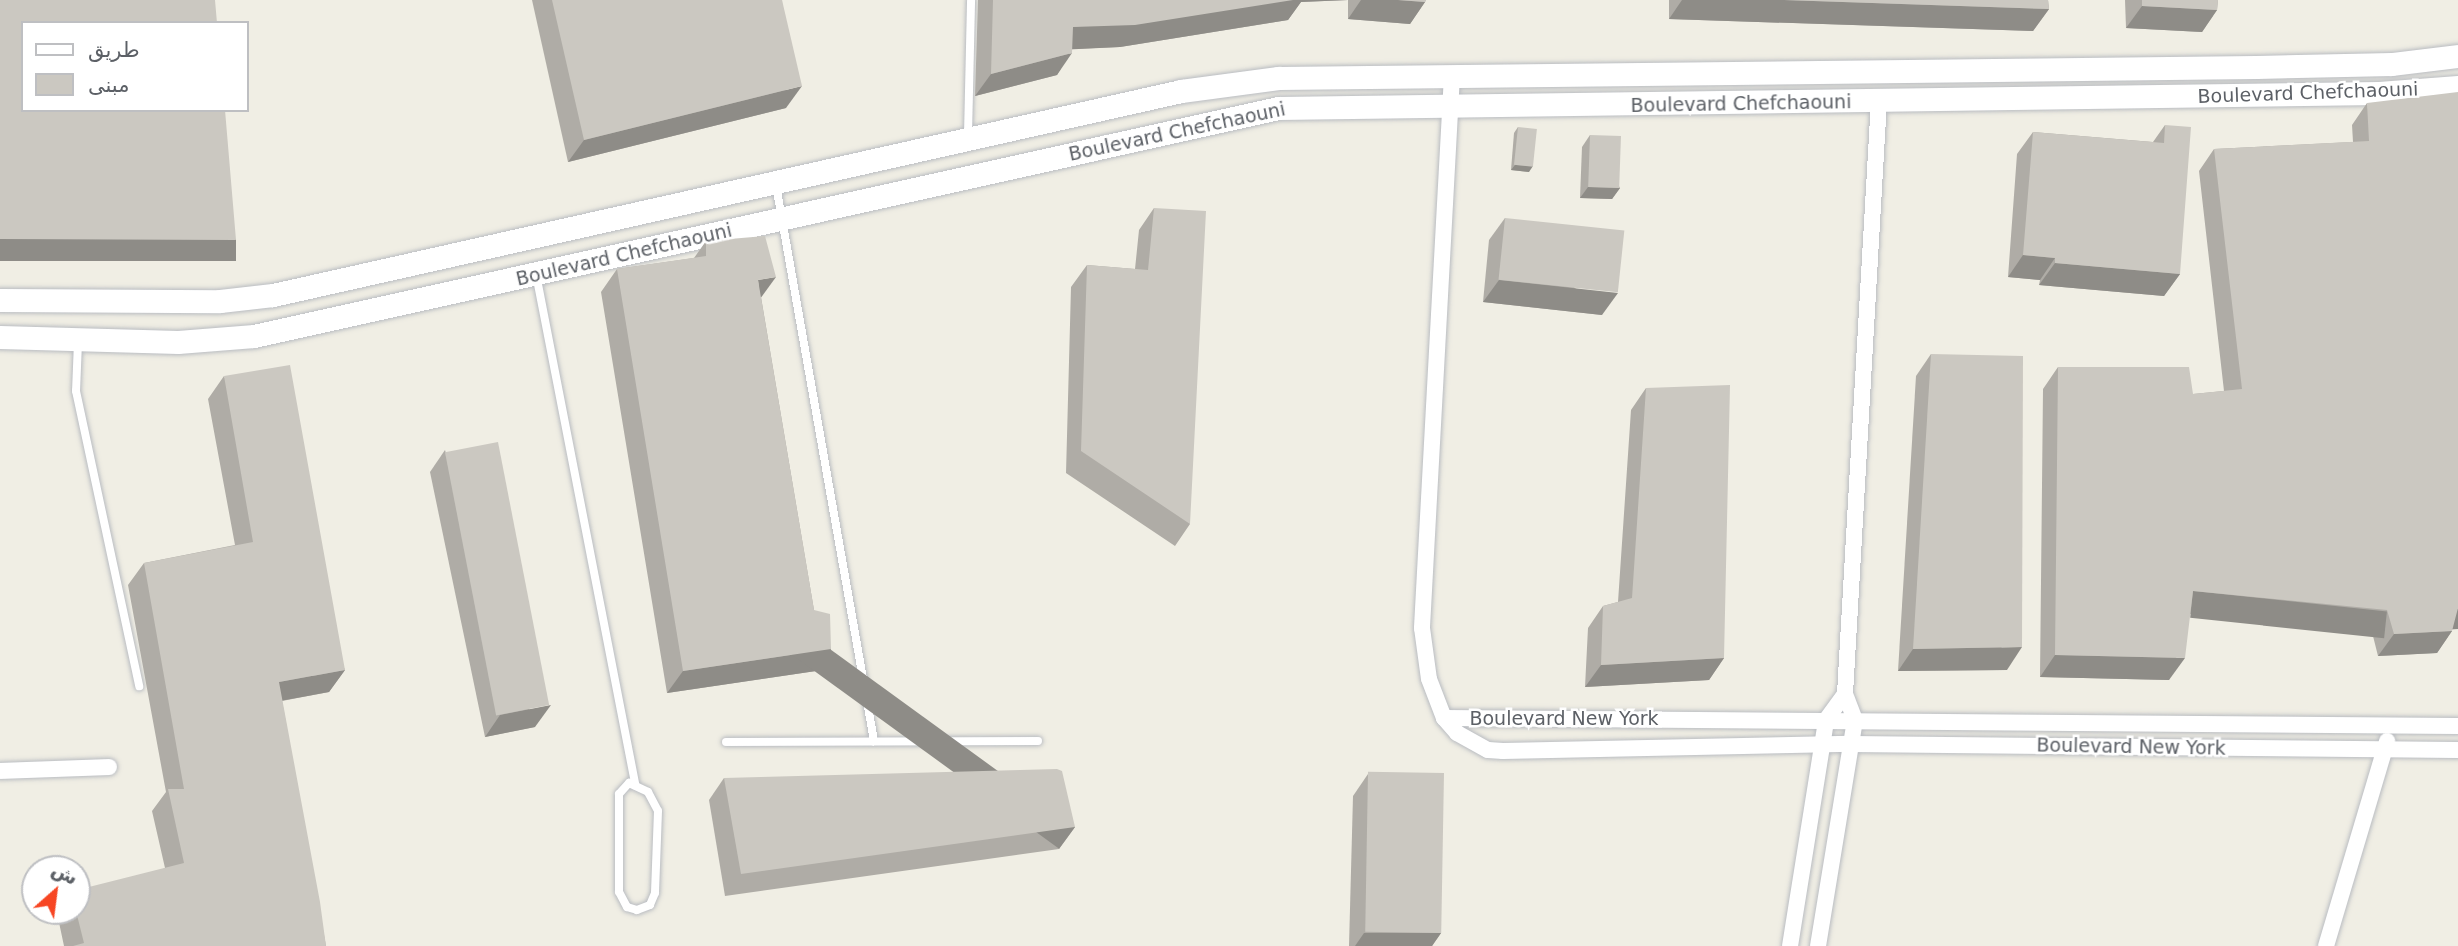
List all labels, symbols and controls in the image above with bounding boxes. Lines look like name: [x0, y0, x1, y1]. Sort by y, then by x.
legend: [21, 21, 248, 112]
text: طريق: [88, 38, 140, 62]
text: مبنى: [88, 73, 129, 97]
street label: Boulevard Chefchaouni: [2197, 78, 2419, 108]
street label: Boulevard Chefchaouni: [1630, 91, 1852, 117]
street label: Boulevard Chefchaouni: [1067, 98, 1287, 166]
street label: Boulevard Chefchaouni: [514, 219, 734, 291]
street label: Boulevard New York: [1469, 708, 1659, 730]
street label: Boulevard New York: [2036, 734, 2226, 760]
north arrow: [21, 855, 91, 925]
text: ش: [48, 857, 82, 889]

